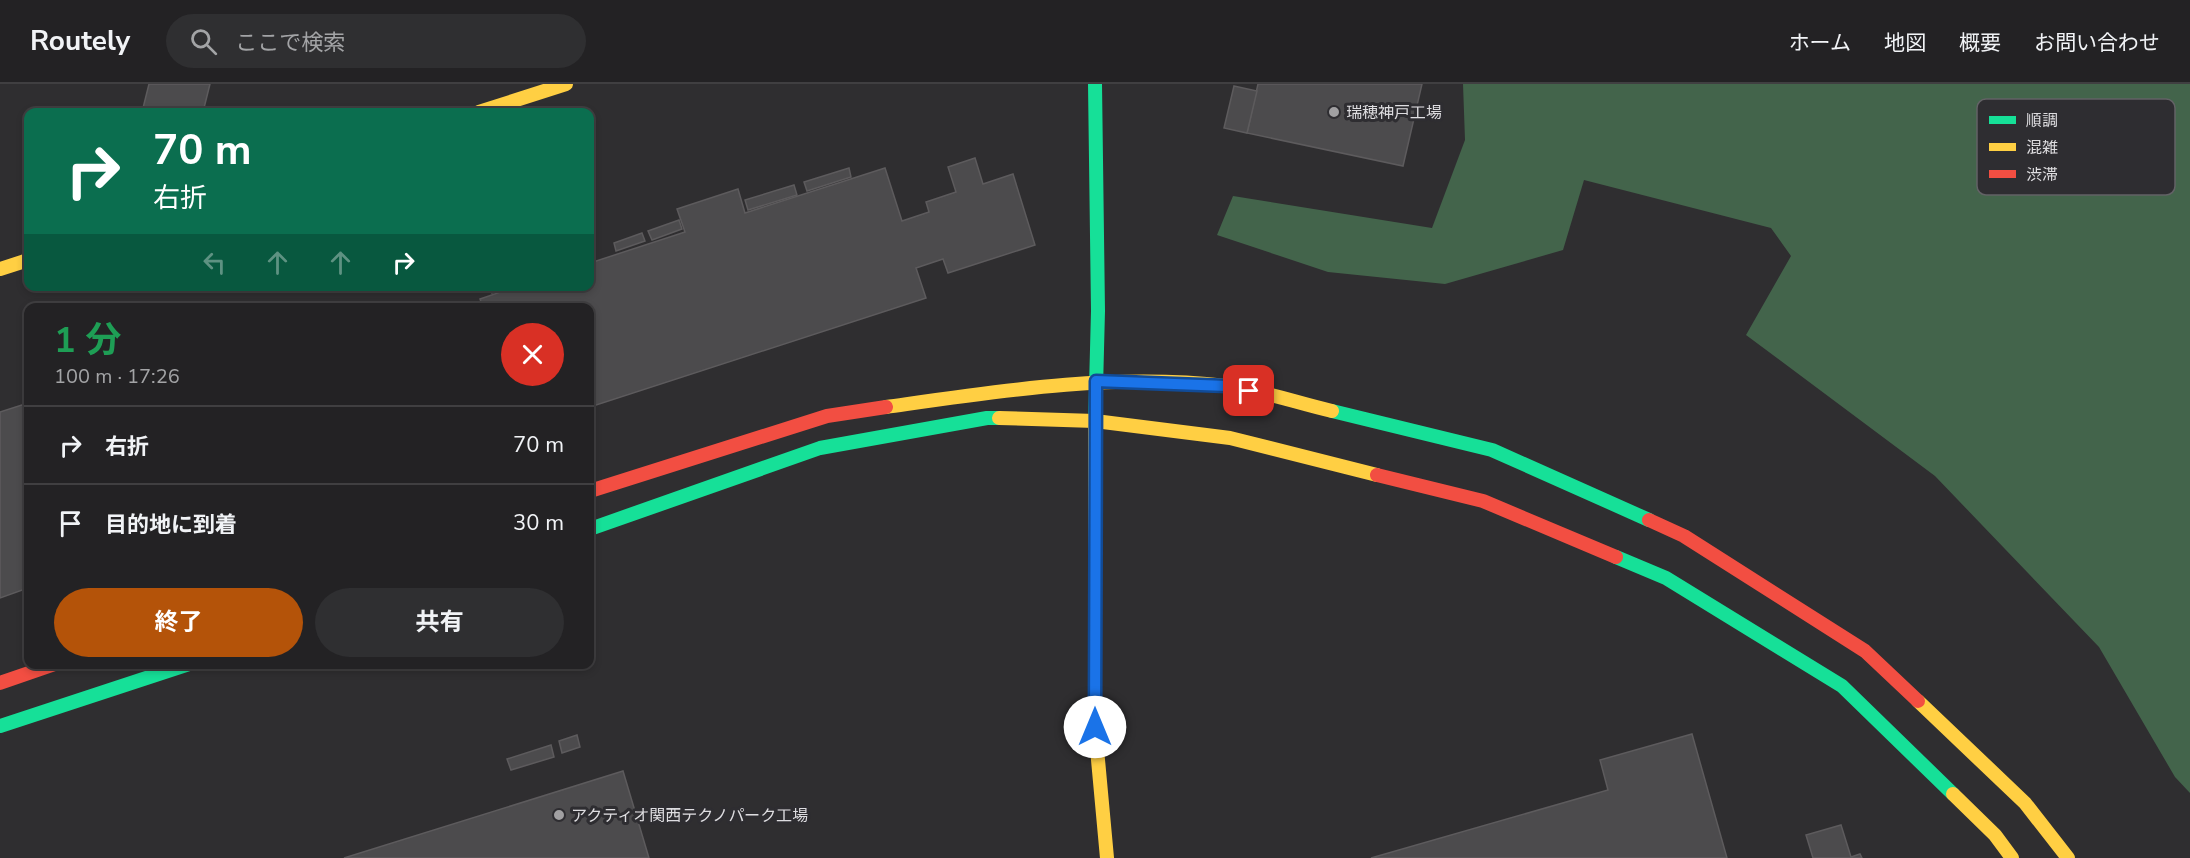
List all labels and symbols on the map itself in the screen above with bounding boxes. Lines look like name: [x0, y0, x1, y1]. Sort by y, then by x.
legend: [1977, 99, 2175, 195]
place label: 瑞穂神戸工場: [1346, 102, 1442, 124]
marker: 瑞穂神戸工場: [1327, 105, 1341, 119]
text: 順調: [2026, 110, 2058, 132]
text: 混雑: [2026, 137, 2058, 159]
text: 渋滞: [2026, 164, 2058, 186]
pin: [1223, 365, 1274, 416]
position arrow: [1063, 695, 1127, 759]
place label: アクティオ関西テクノパーク工場: [571, 805, 808, 827]
marker: アクティオ関西テクノパーク工場: [552, 808, 566, 822]

